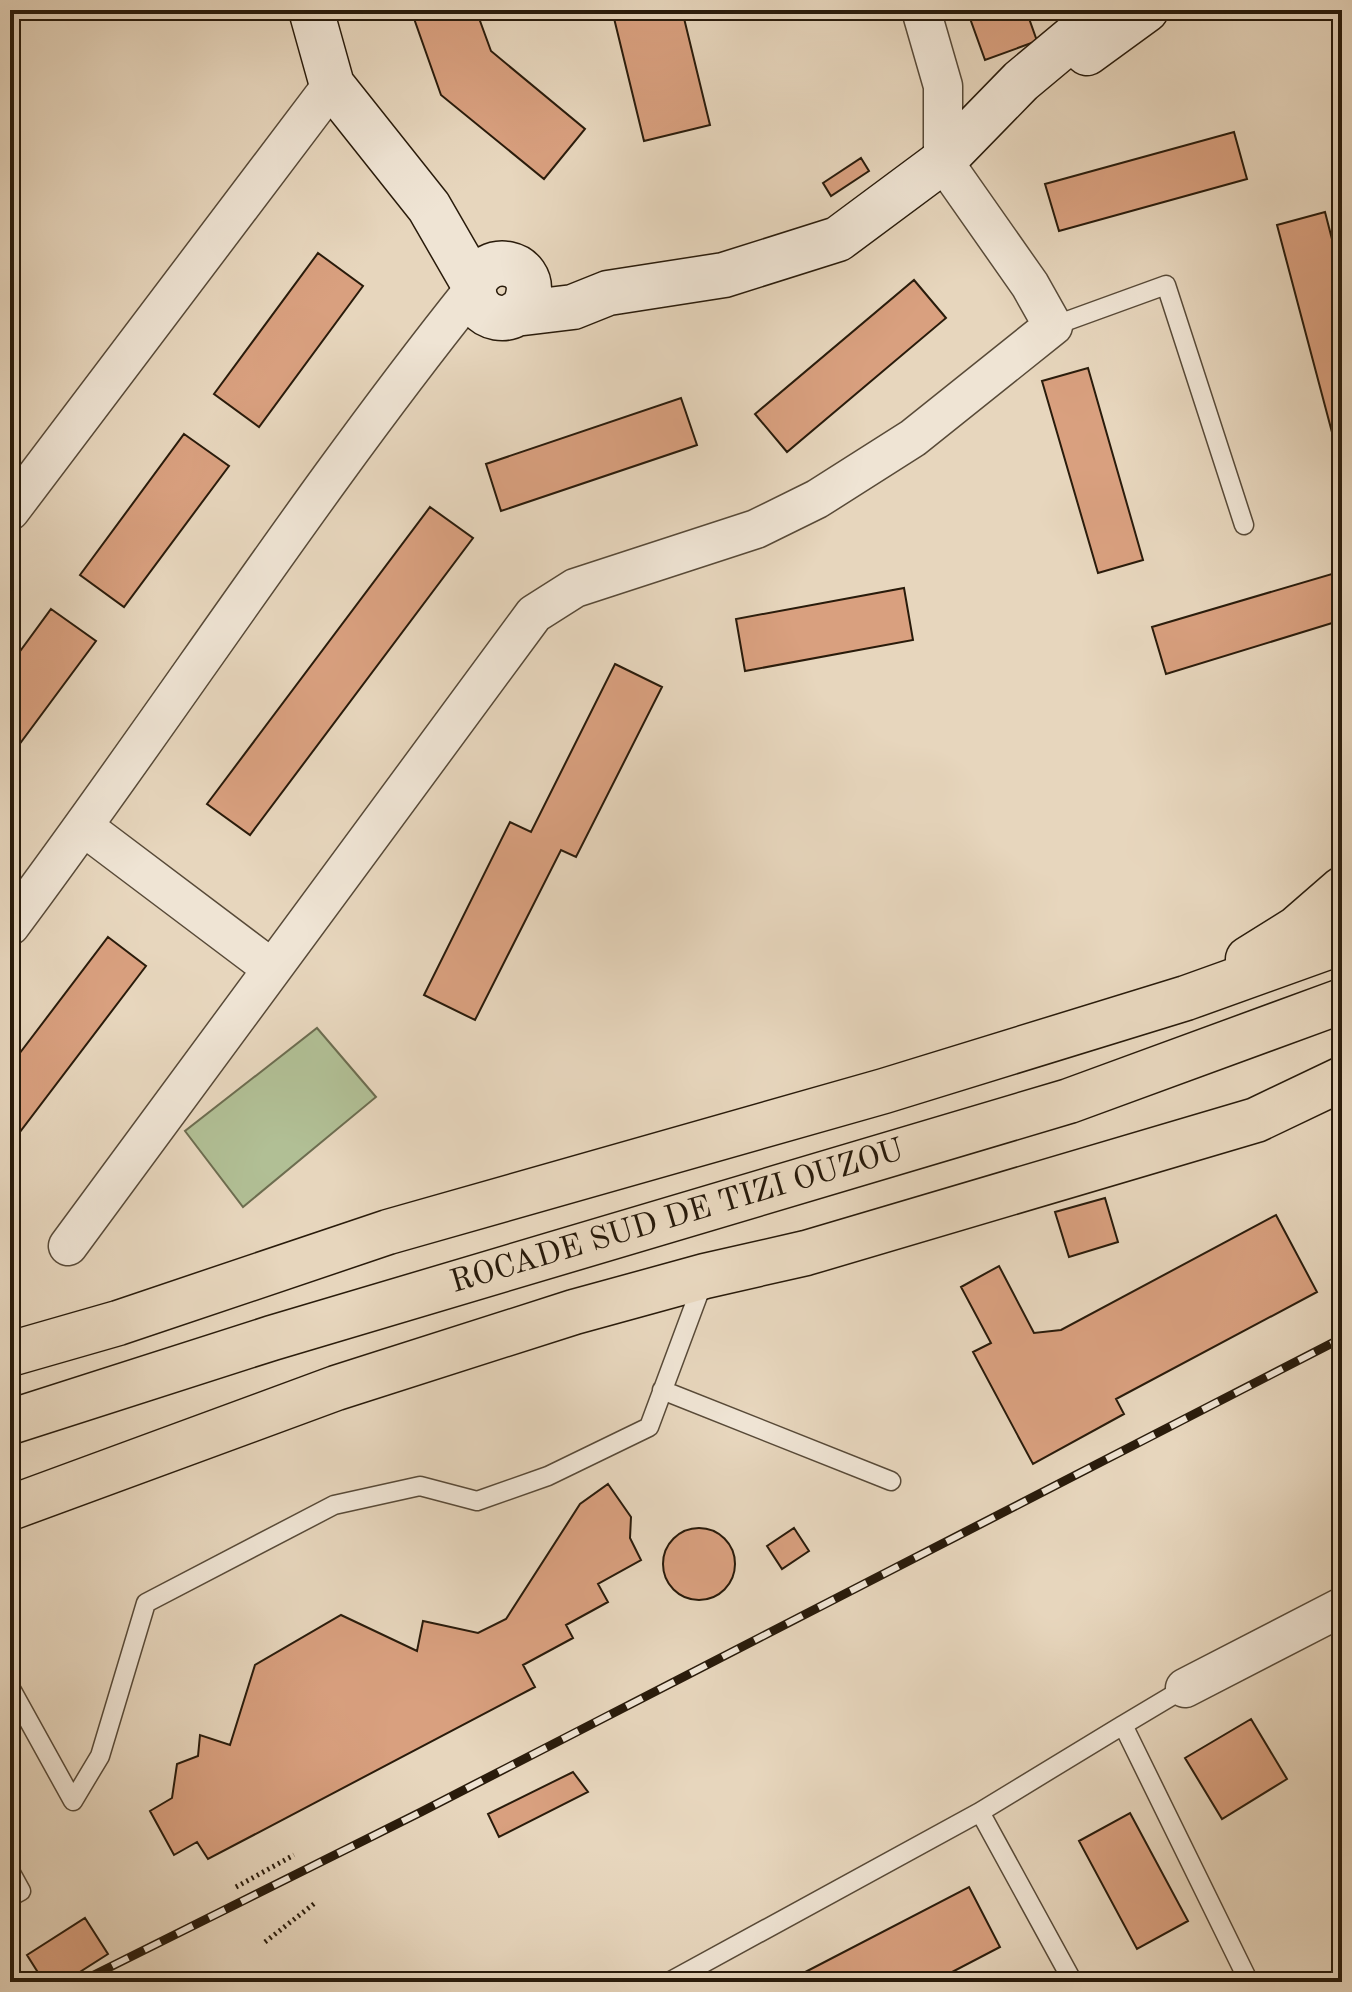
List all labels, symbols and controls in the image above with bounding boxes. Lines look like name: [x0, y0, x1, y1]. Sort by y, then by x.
street label: ROCADE SUD DE TIZI OUZOU: [447, 1135, 908, 1300]

